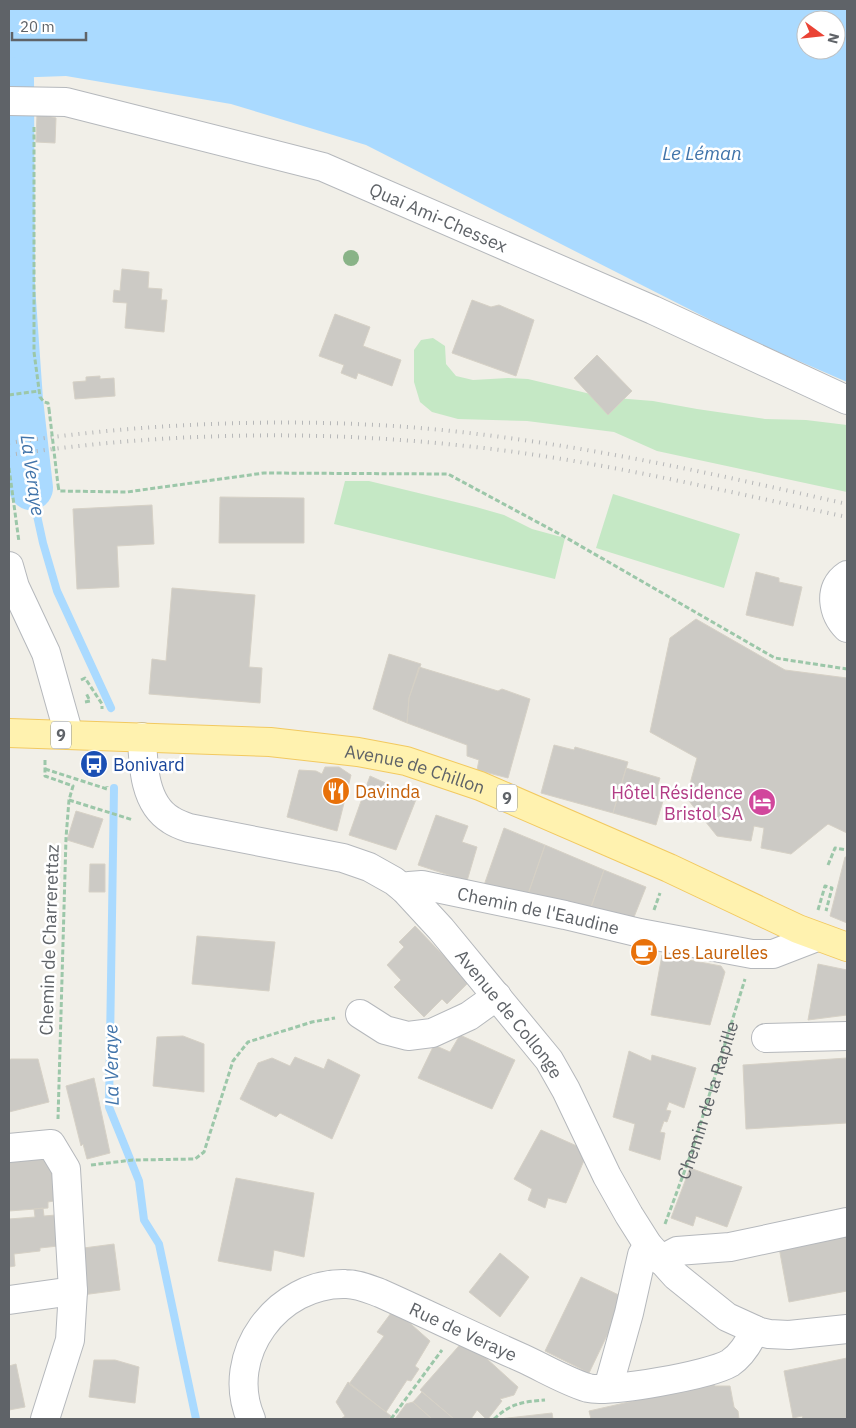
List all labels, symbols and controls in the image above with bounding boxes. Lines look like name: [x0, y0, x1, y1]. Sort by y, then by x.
scale bar: [12, 10, 86, 42]
north arrow: [796, 10, 846, 60]
text: 20 m: [20, 17, 55, 36]
text: N: [824, 31, 844, 46]
water label: Le Léman: [662, 141, 742, 165]
street label: Quai Ami-Chessex: [366, 177, 511, 257]
water label: La Veraye: [15, 433, 51, 517]
road number: 9: [51, 722, 71, 748]
street label: Avenue de Chillon: [344, 739, 488, 798]
bus stop icon: Bonivard: [79, 749, 109, 779]
place label: Bonivard: [113, 753, 185, 776]
restaurant icon: Davinda: [321, 776, 351, 806]
place label: Davinda: [355, 780, 421, 803]
place label: Hôtel Résidence Bristol SA: [611, 781, 743, 825]
road number: 9: [497, 784, 517, 811]
hotel icon: Hôtel Résidence Bristol SA: [747, 787, 777, 817]
street label: Chemin de Charrerettaz: [34, 844, 64, 1036]
street label: Chemin de l'Eaudine: [455, 881, 622, 939]
cafe icon: Les Laurelles: [629, 937, 659, 967]
place label: Les Laurelles: [663, 941, 768, 964]
street label: Avenue de Collonge: [451, 944, 569, 1082]
street label: Chemin de la Rapille: [671, 1018, 743, 1182]
water label: La Veraye: [98, 1024, 124, 1106]
street label: Rue de Veraye: [406, 1297, 521, 1366]

